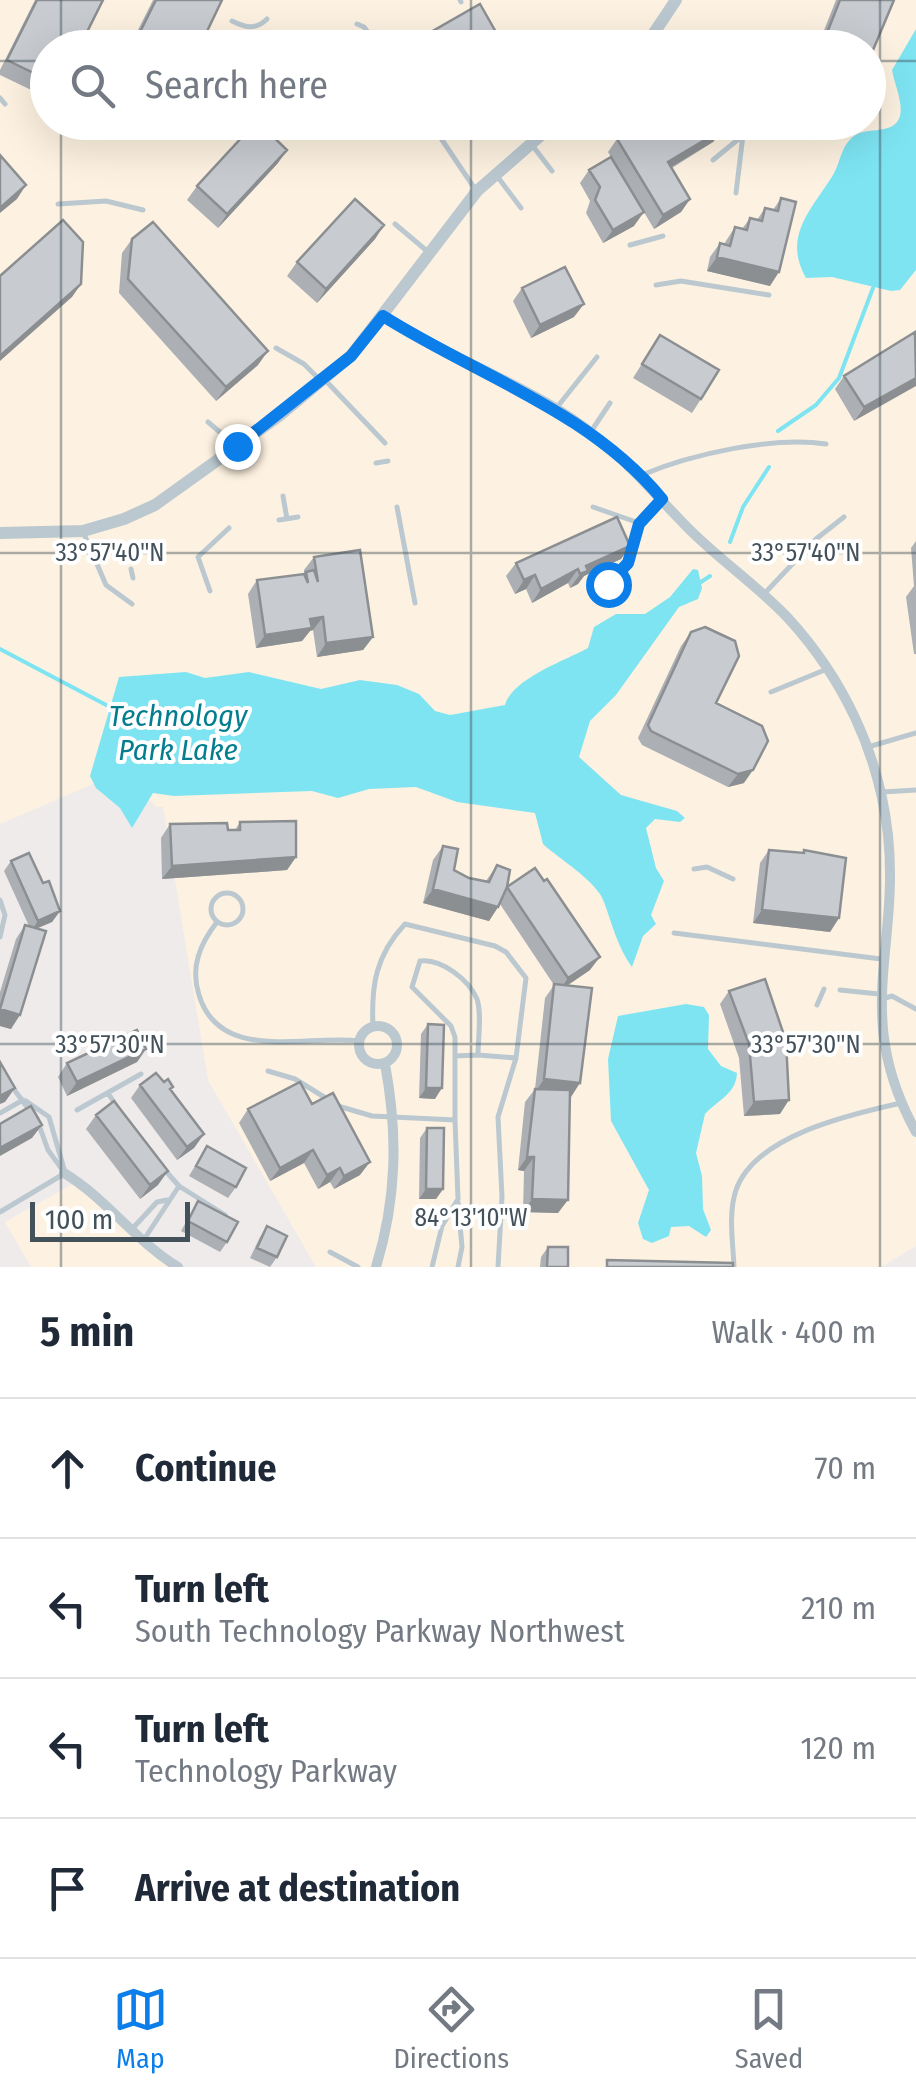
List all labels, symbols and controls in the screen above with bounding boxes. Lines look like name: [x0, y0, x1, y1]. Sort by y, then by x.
search box: [30, 30, 886, 140]
icon: search: [65, 58, 120, 113]
text: Search here: [145, 62, 328, 108]
route end: [215, 424, 261, 470]
text: 33°57'40"N: [55, 538, 165, 568]
text: 33°57'40"N: [751, 538, 861, 568]
route start: [586, 562, 632, 608]
water label: Technology Park Lake: [109, 698, 249, 768]
text: 33°57'30"N: [55, 1030, 165, 1060]
text: 33°57'30"N: [751, 1030, 861, 1060]
scale bar: [30, 1197, 190, 1242]
text: 100 m: [45, 1203, 113, 1236]
text: 84°13'10"W: [414, 1203, 528, 1233]
text: 5 min: [40, 1307, 134, 1357]
text: Walk · 400 m: [711, 1313, 876, 1351]
icon: ahead: [40, 1441, 95, 1496]
text: Continue: [135, 1445, 276, 1491]
text: 70 m: [815, 1449, 876, 1487]
text: Turn left: [135, 1566, 269, 1612]
icon: left: [40, 1581, 95, 1636]
text: 210 m: [801, 1589, 876, 1627]
text: South Technology Parkway Northwest: [135, 1612, 624, 1650]
text: Turn left: [135, 1706, 269, 1752]
icon: left: [40, 1721, 95, 1776]
text: 120 m: [801, 1729, 876, 1767]
text: Technology Parkway: [135, 1752, 397, 1790]
icon: arrive: [40, 1861, 95, 1916]
text: Arrive at destination: [135, 1865, 460, 1911]
tab: Map: [113, 1982, 168, 2075]
tab: Directions: [393, 1982, 509, 2075]
tab: Saved: [735, 1982, 803, 2075]

